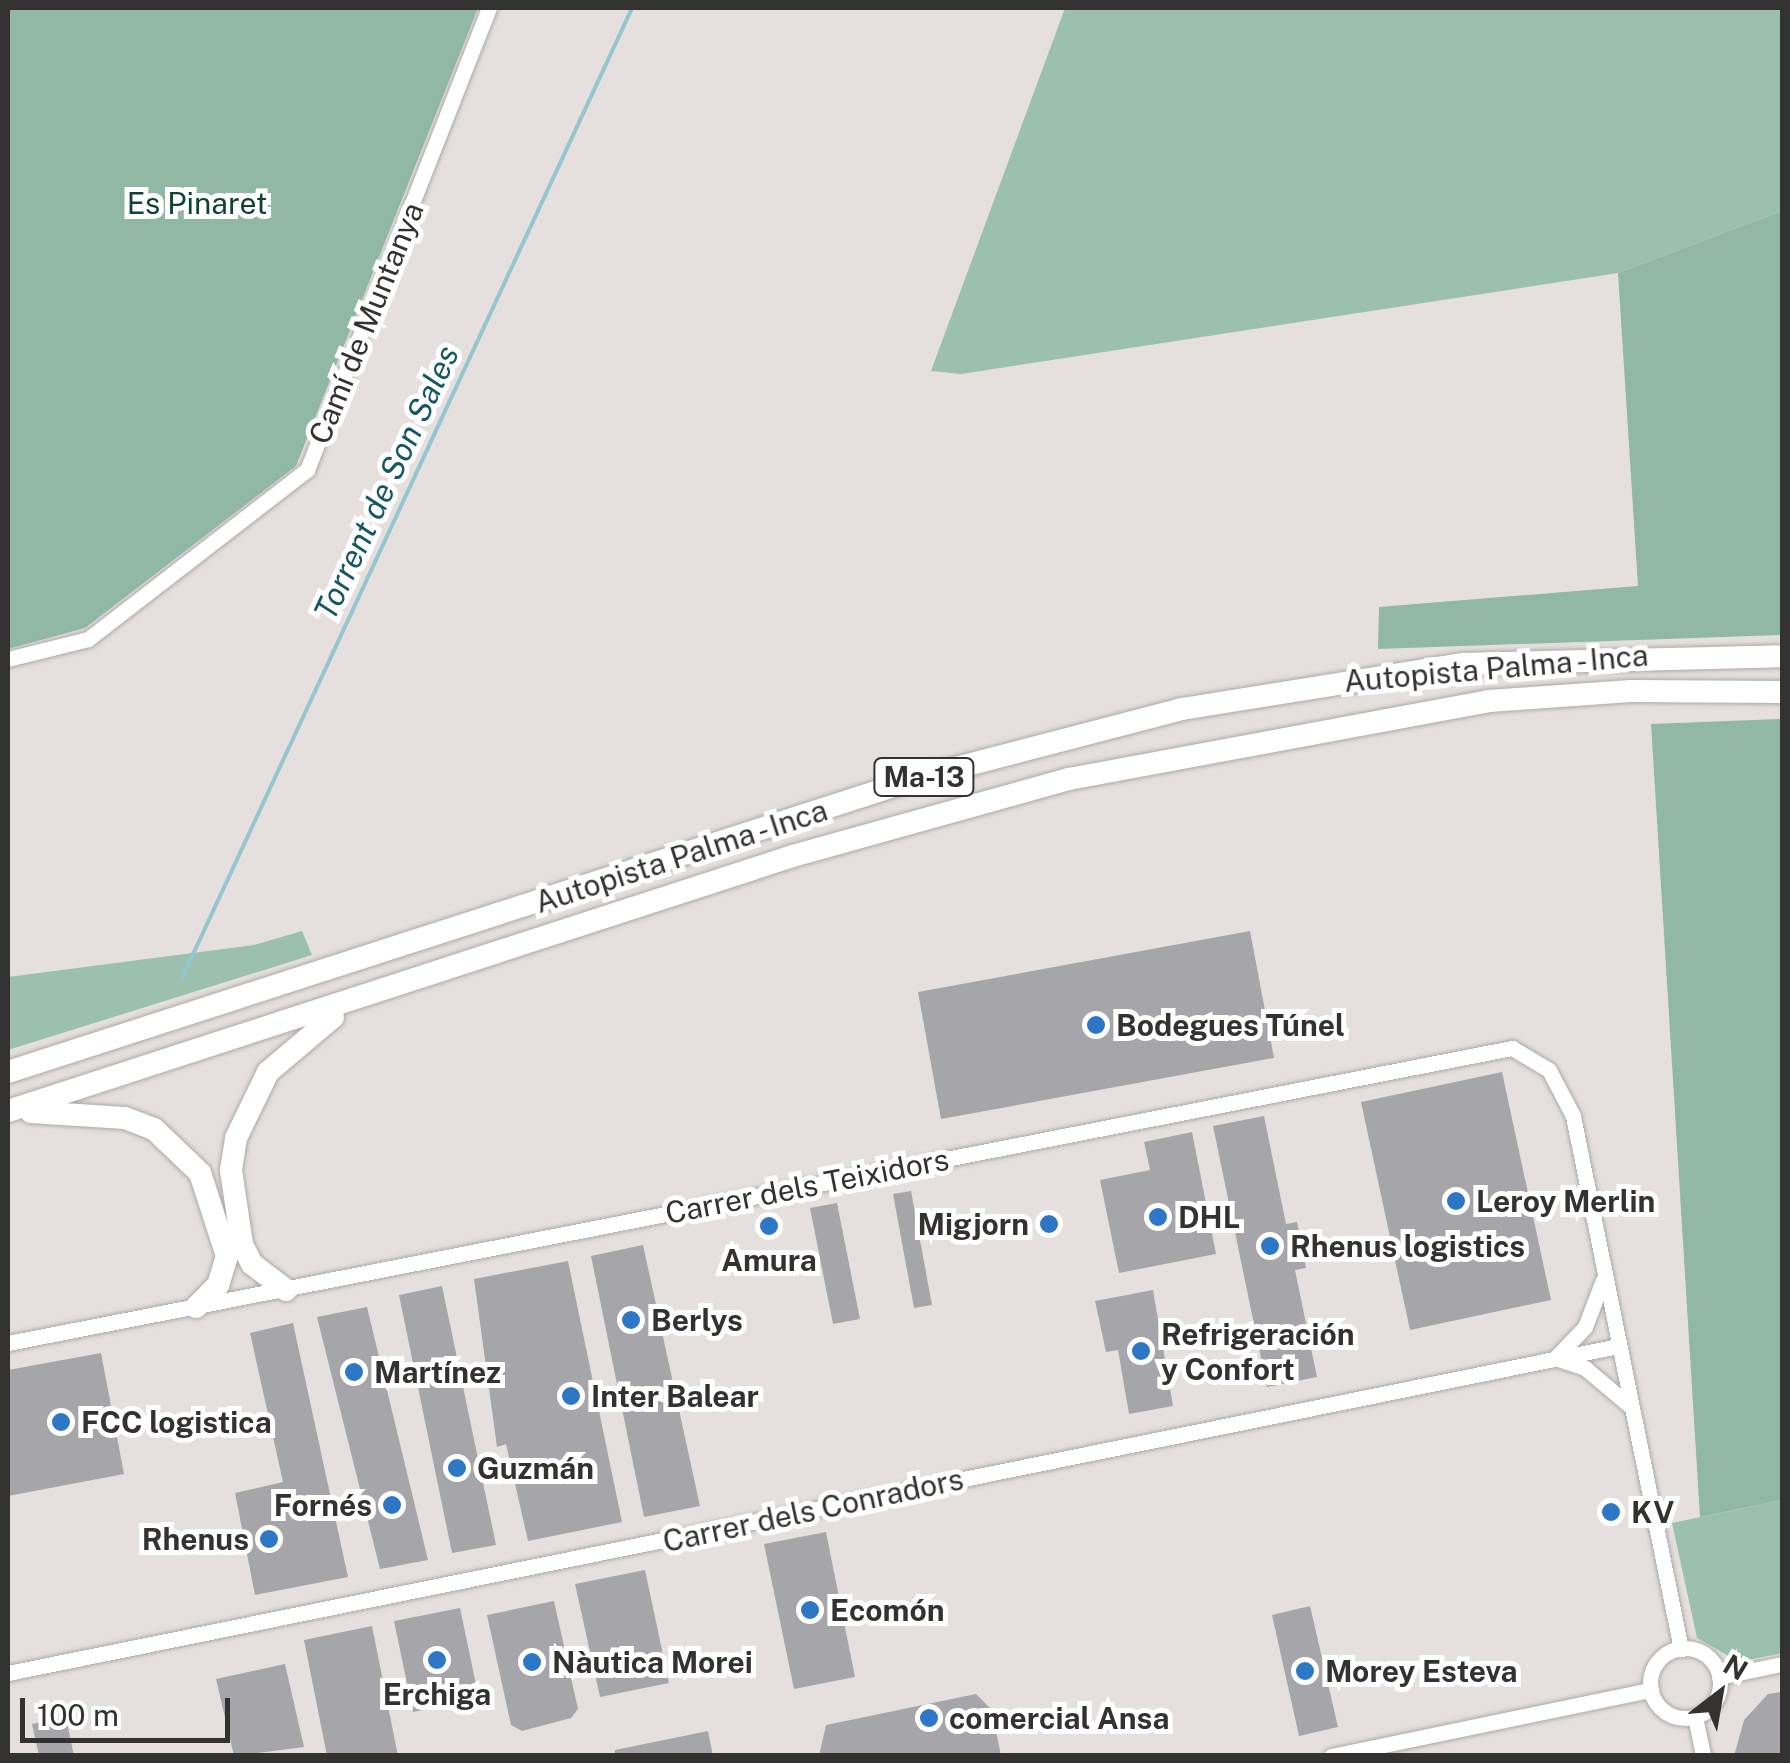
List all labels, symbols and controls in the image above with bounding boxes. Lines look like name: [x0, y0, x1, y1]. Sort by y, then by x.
park label: Es Pinaret: [127, 185, 267, 221]
street label: Camí de Muntanya: [301, 197, 431, 449]
water label: Torrent de Son Sales: [306, 339, 468, 627]
street label: Autopista Palma - Inca: [1338, 636, 1654, 700]
road number: Ma-13: [872, 754, 976, 800]
street label: Autopista Palma - Inca: [526, 790, 836, 922]
place label: Bodegues Túnel: [1116, 1007, 1345, 1043]
marker: Bodegues Túnel: [1085, 1014, 1107, 1036]
street label: Carrer dels Teixidors: [662, 1141, 952, 1231]
place label: Leroy Merlin: [1476, 1183, 1656, 1219]
marker: Leroy Merlin: [1445, 1190, 1467, 1212]
place label: DHL: [1178, 1199, 1240, 1235]
place label: Migjorn: [917, 1206, 1029, 1242]
marker: DHL: [1147, 1206, 1169, 1228]
marker: Migjorn: [1038, 1213, 1060, 1235]
marker: Amura: [758, 1215, 780, 1237]
place label: Rhenus logistics: [1290, 1228, 1525, 1264]
marker: Rhenus logistics: [1259, 1235, 1281, 1257]
place label: Amura: [721, 1242, 817, 1278]
place label: Berlys: [651, 1302, 743, 1338]
marker: Berlys: [620, 1309, 642, 1331]
place label: Refrigeración y Confort: [1161, 1316, 1354, 1386]
marker: Refrigeración y Confort: [1130, 1340, 1152, 1362]
place label: Martínez: [374, 1354, 501, 1390]
marker: Martínez: [343, 1361, 365, 1383]
place label: Inter Balear: [591, 1378, 759, 1414]
marker: Inter Balear: [560, 1385, 582, 1407]
place label: FCC logistica: [81, 1404, 272, 1440]
marker: FCC logistica: [50, 1411, 72, 1433]
place label: Guzmán: [477, 1450, 594, 1486]
marker: Guzmán: [446, 1457, 468, 1479]
street label: Carrer dels Conradors: [659, 1461, 967, 1559]
place label: Fornés: [274, 1487, 372, 1523]
marker: Fornés: [381, 1494, 403, 1516]
place label: KV: [1631, 1494, 1674, 1530]
marker: KV: [1600, 1501, 1622, 1523]
place label: Rhenus: [142, 1521, 249, 1557]
marker: Rhenus: [258, 1528, 280, 1550]
place label: Ecomón: [830, 1592, 944, 1628]
marker: Ecomón: [799, 1599, 821, 1621]
north arrow: [1670, 1643, 1770, 1743]
place label: Nàutica Morei: [552, 1644, 753, 1680]
text: N: [1718, 1647, 1754, 1687]
marker: Erchiga: [426, 1649, 448, 1671]
marker: Nàutica Morei: [521, 1651, 543, 1673]
place label: Morey Esteva: [1325, 1653, 1518, 1689]
marker: Morey Esteva: [1294, 1660, 1316, 1682]
place label: Erchiga: [383, 1676, 491, 1712]
scale bar: [25, 1678, 235, 1740]
text: 100 m: [37, 1697, 119, 1733]
place label: comercial Ansa: [949, 1700, 1169, 1736]
marker: comercial Ansa: [918, 1707, 940, 1729]

